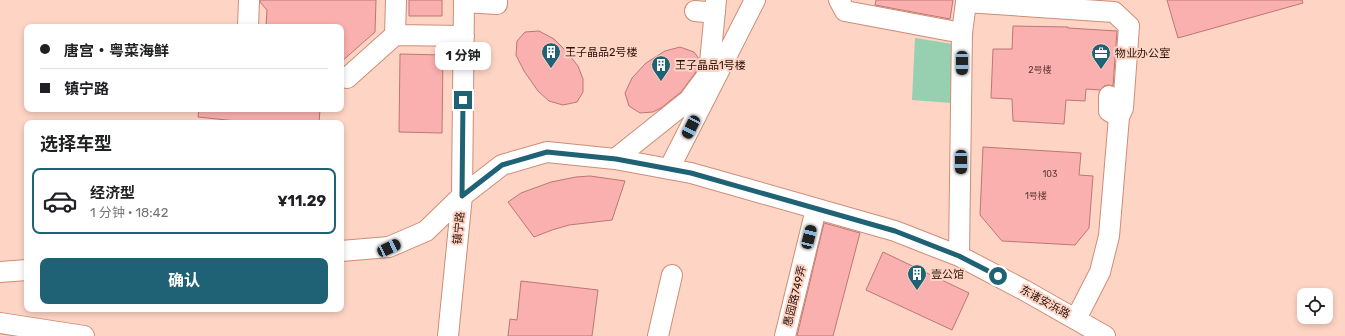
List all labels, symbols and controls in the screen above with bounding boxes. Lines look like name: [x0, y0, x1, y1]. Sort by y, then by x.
building icon: 王子晶品2号楼: [540, 41, 562, 69]
text: 唐宫・粤菜海鲜: [64, 42, 169, 60]
callout: 1 分钟: [435, 42, 491, 70]
office icon: 物业办公室: [1090, 42, 1112, 70]
place label: 王子晶品2号楼: [565, 46, 637, 59]
place label: 物业办公室: [1115, 47, 1170, 60]
text: 1 分钟: [445, 48, 481, 63]
car: [956, 51, 968, 75]
building icon: 王子晶品1号楼: [650, 54, 672, 82]
place label: 王子晶品1号楼: [675, 59, 746, 72]
house number: 2号楼: [1028, 65, 1052, 75]
text: 镇宁路: [64, 80, 109, 98]
route end: [454, 91, 472, 109]
car: [680, 114, 702, 140]
text: 选择车型: [40, 133, 112, 155]
car: [955, 150, 967, 174]
house number: 103: [1043, 169, 1057, 179]
icon: car: [42, 183, 78, 219]
text: 经济型: [90, 184, 135, 202]
house number: 1号楼: [1025, 191, 1047, 201]
text: ¥11.29: [277, 192, 326, 210]
text: 1 分钟 · 18:42: [90, 205, 168, 220]
street label: 镇宁路: [451, 211, 467, 245]
car: [800, 224, 818, 250]
car: [376, 237, 402, 259]
button: 确认: [40, 258, 328, 304]
building icon: 壹公馆: [906, 263, 928, 291]
street label: 愚园路749弄: [781, 264, 809, 328]
route start: [989, 267, 1007, 285]
place label: 壹公馆: [931, 268, 964, 281]
street label: 东诸安浜路: [1018, 283, 1072, 321]
map controls: [1297, 288, 1333, 324]
button: locate: [1297, 288, 1333, 324]

